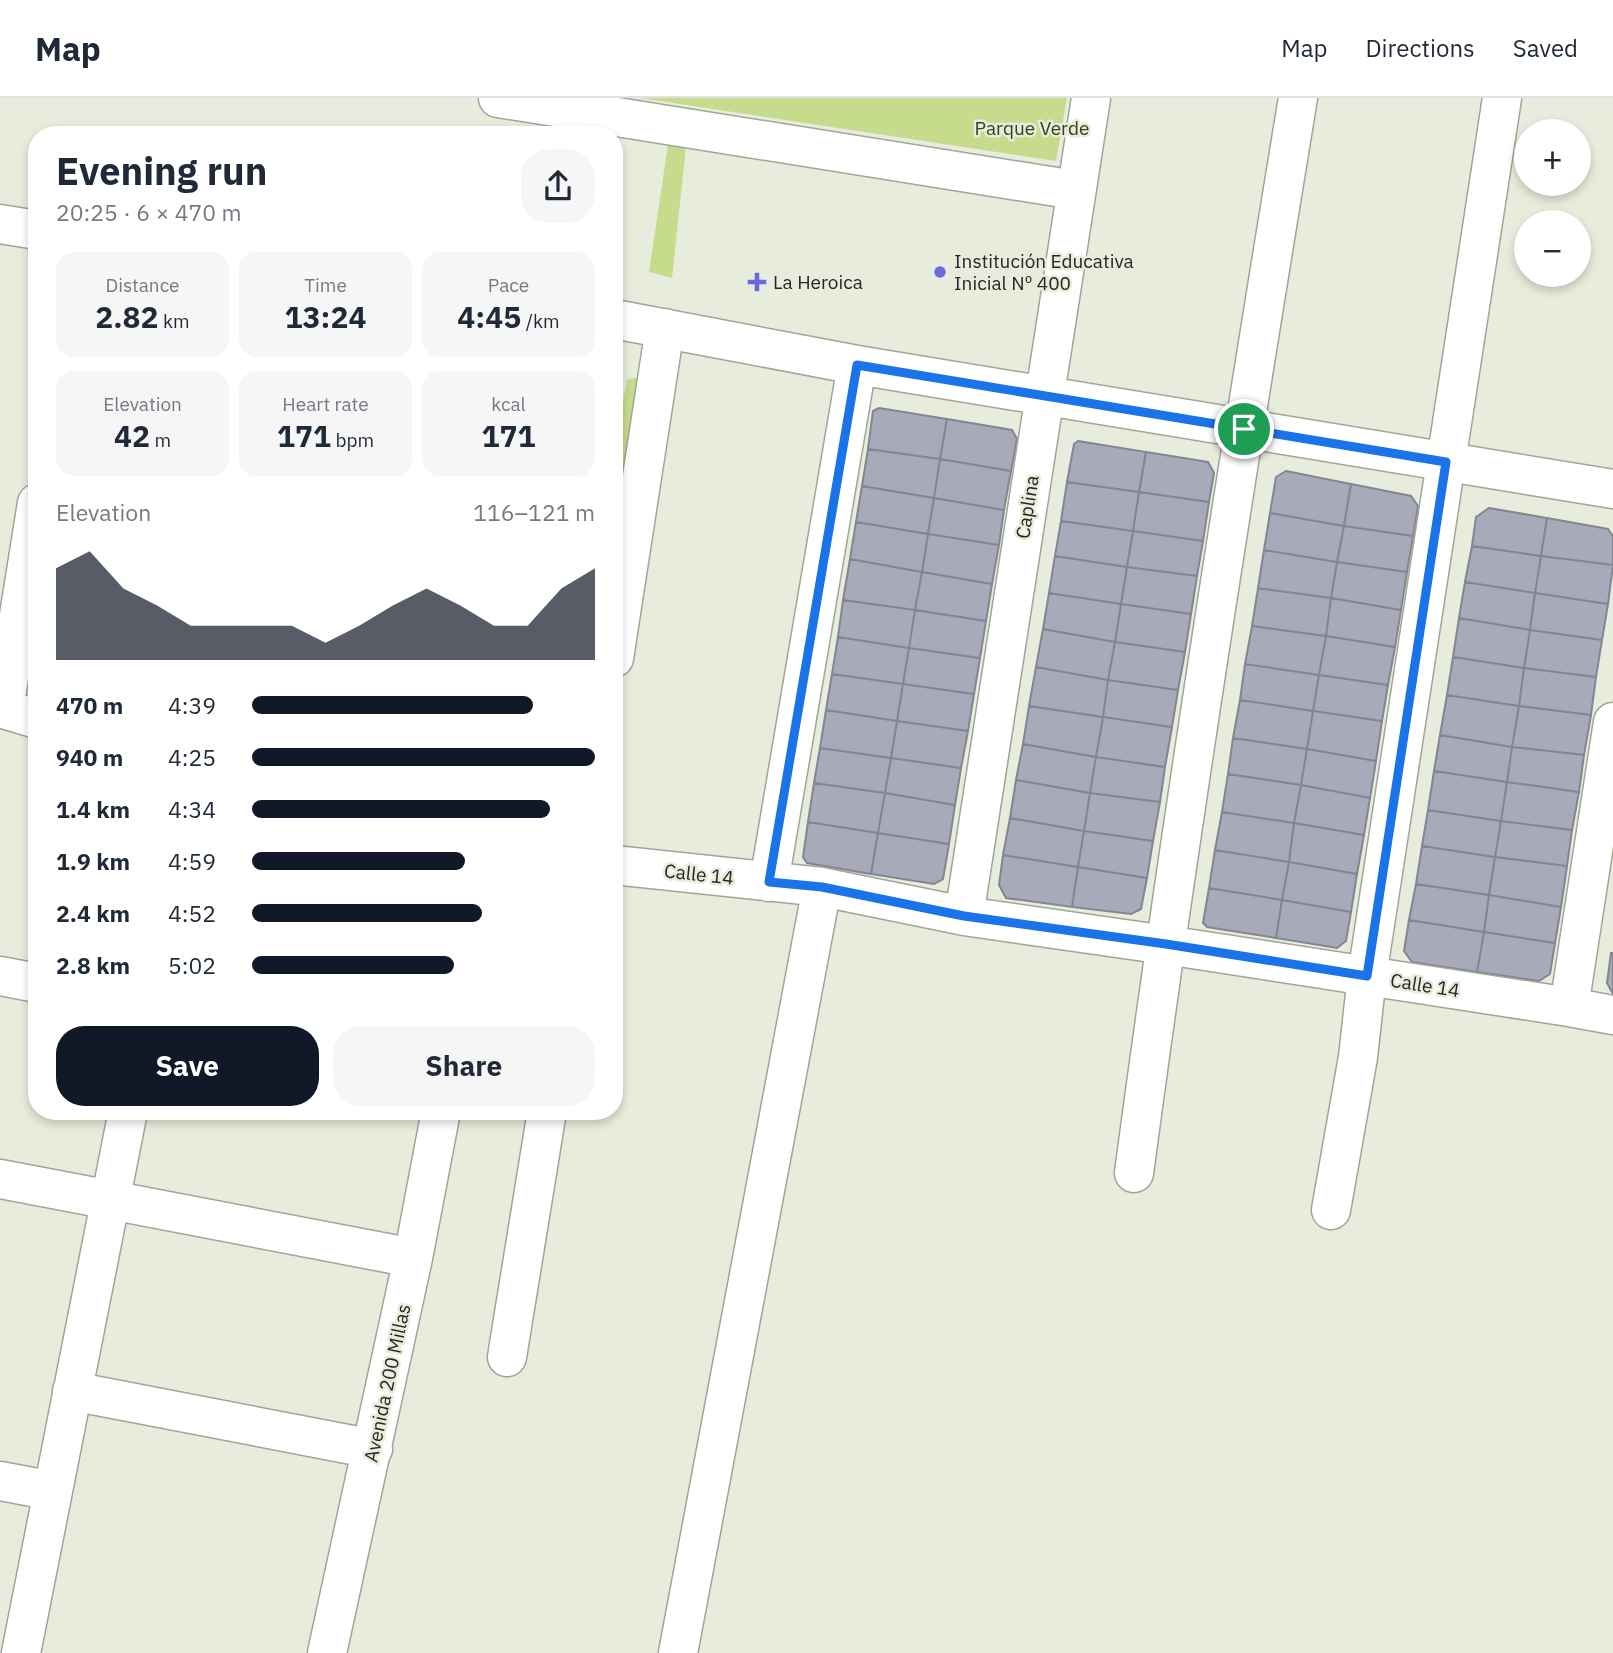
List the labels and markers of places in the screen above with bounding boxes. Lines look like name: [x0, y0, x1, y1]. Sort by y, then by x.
place label: Institución Educativa Inicial Nº 400: [954, 249, 1134, 295]
marker: Institución Educativa Inicial Nº 400: [932, 264, 948, 280]
place label: La Heroica: [773, 270, 863, 294]
marker: La Heroica: [747, 272, 767, 292]
pin: [1214, 399, 1274, 459]

